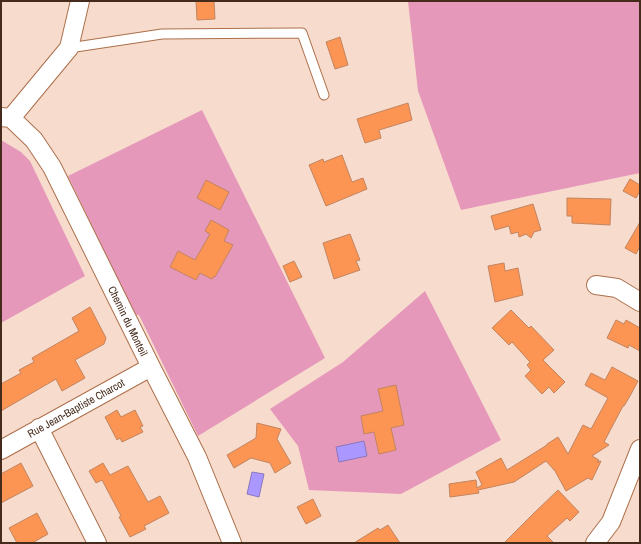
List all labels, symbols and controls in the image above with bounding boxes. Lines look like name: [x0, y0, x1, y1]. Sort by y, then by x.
street label: Chemin du Monteil: [105, 284, 151, 358]
street label: Rue Jean-Baptiste Charcot: [25, 375, 127, 440]

